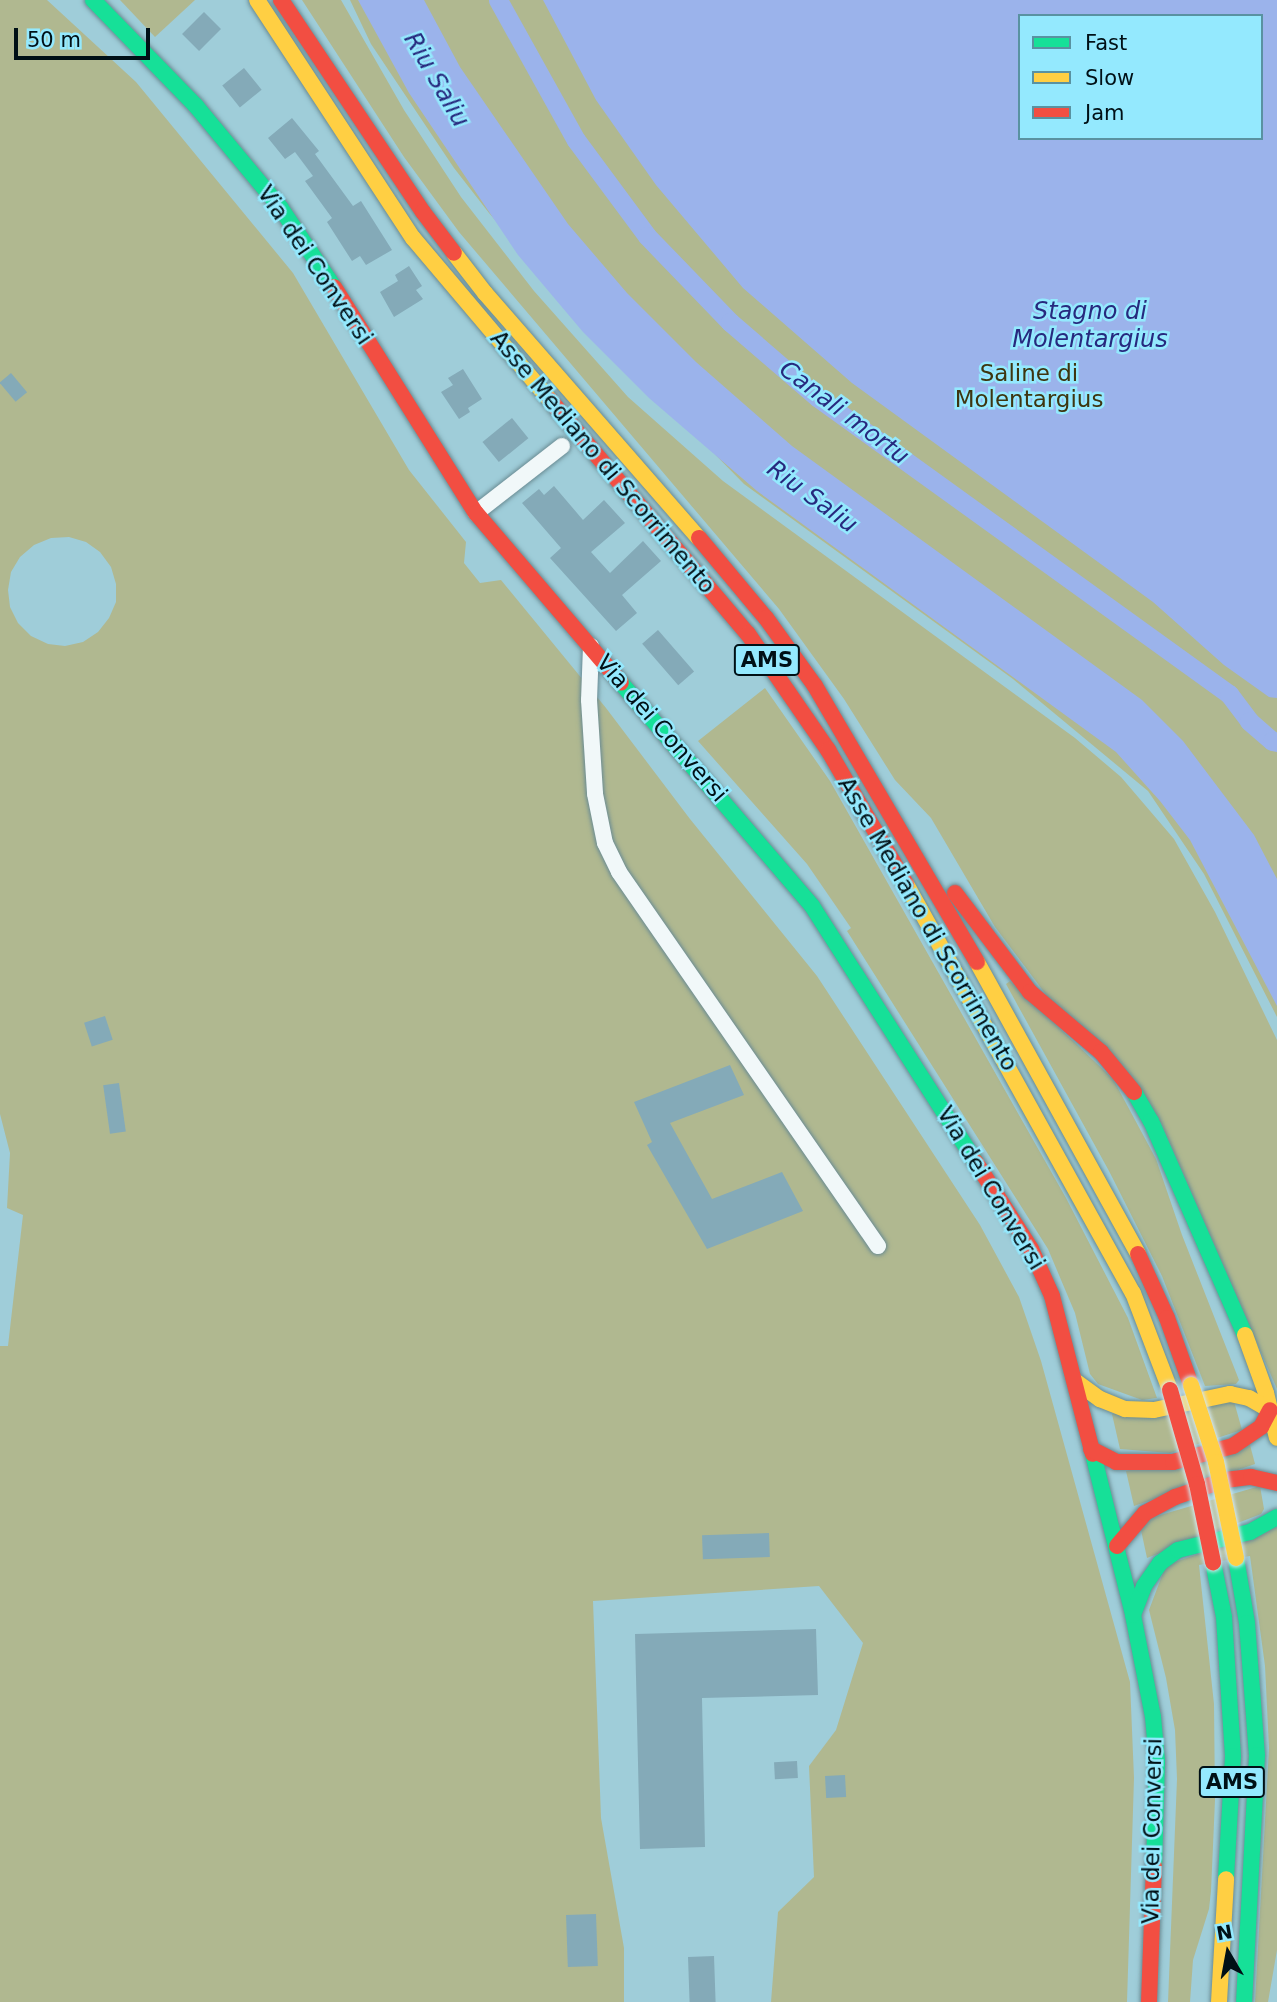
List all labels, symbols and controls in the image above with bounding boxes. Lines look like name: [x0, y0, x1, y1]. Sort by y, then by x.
scale bar: [18, 14, 154, 58]
legend: [1018, 14, 1263, 140]
water label: Riu Saliu: [397, 27, 475, 133]
text: 50 m: [27, 28, 81, 52]
text: Fast: [1085, 31, 1127, 55]
text: Slow: [1085, 66, 1134, 90]
text: Jam: [1085, 101, 1125, 125]
street label: Via dei Conversi: [252, 180, 378, 350]
water label: Stagno di Molentargius: [1012, 298, 1168, 354]
street label: Asse Mediano di Scorrimento: [485, 325, 721, 599]
water label: Canali mortu: [773, 355, 915, 471]
park label: Saline di Molentargius: [955, 359, 1103, 413]
water label: Riu Saliu: [761, 455, 863, 539]
road number: AMS: [734, 642, 800, 678]
street label: Via dei Conversi: [591, 649, 733, 807]
street label: Asse Mediano di Scorrimento: [832, 772, 1024, 1076]
street label: Via dei Conversi: [931, 1101, 1051, 1275]
street label: Via dei Conversi: [1137, 1738, 1167, 1924]
road number: AMS: [1199, 1764, 1265, 1800]
north arrow: [1193, 1918, 1263, 1988]
text: N: [1215, 1920, 1234, 1945]

